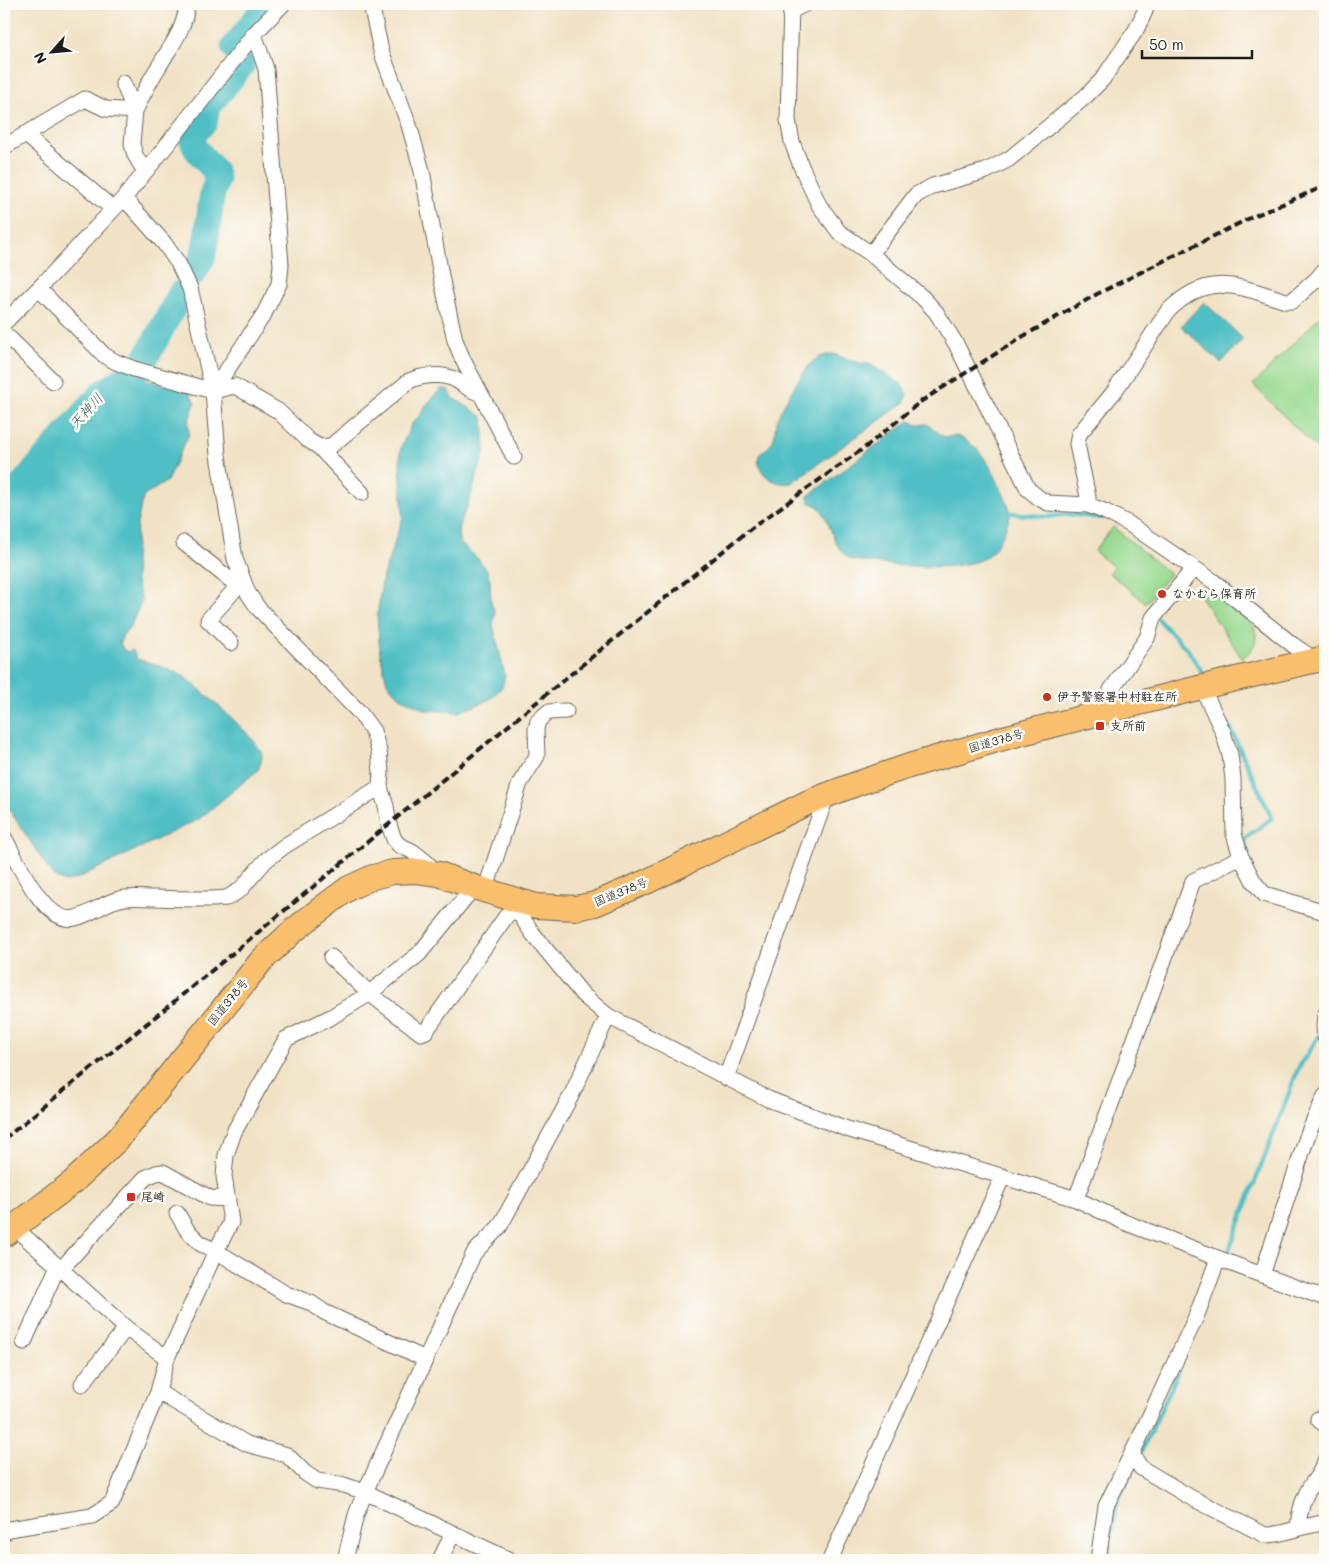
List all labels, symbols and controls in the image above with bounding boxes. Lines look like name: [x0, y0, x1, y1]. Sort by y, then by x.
north arrow: [28, 28, 78, 78]
scale bar: [1142, 28, 1252, 60]
text: 50 m: [1149, 34, 1184, 54]
text: N: [29, 49, 51, 67]
water label: 天神川: [65, 389, 107, 433]
place label: なかむら保育所: [1172, 585, 1257, 601]
marker: なかむら保育所: [1156, 588, 1168, 600]
place label: 伊予警察署中村駐在所: [1057, 688, 1178, 704]
marker: 伊予警察署中村駐在所: [1041, 691, 1053, 703]
place label: 支所前: [1110, 717, 1146, 733]
marker: 支所前: [1094, 720, 1106, 732]
street label: 国道378号: [966, 724, 1025, 756]
street label: 国道378号: [591, 873, 650, 909]
street label: 国道378号: [203, 974, 251, 1029]
place label: 尾崎: [141, 1188, 165, 1204]
marker: 尾崎: [125, 1191, 137, 1203]

